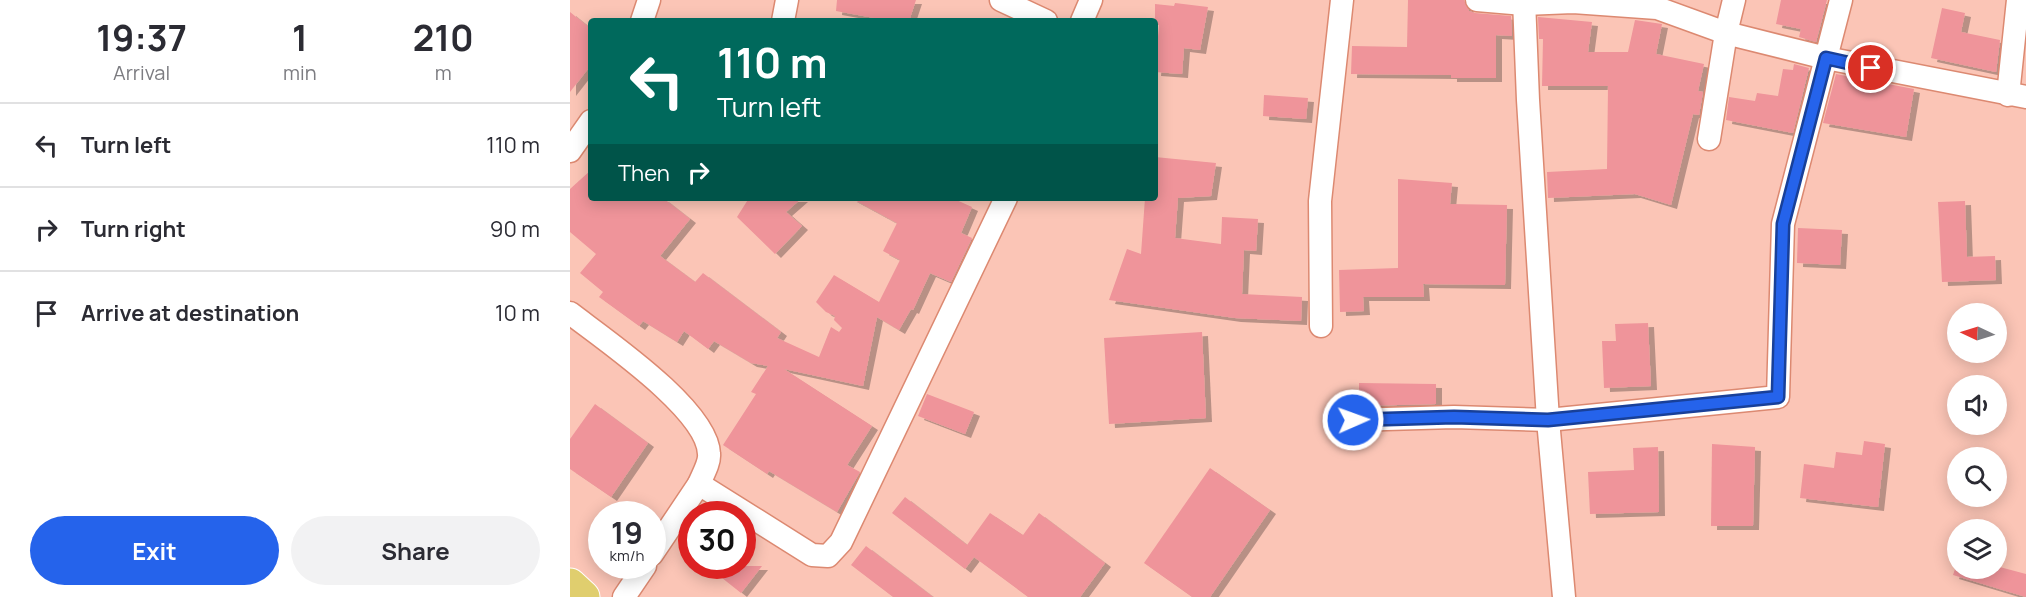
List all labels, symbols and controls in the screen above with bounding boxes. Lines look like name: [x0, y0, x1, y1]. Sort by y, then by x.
text: 19:37: [96, 13, 187, 62]
text: 1: [292, 13, 308, 62]
text: 210: [413, 13, 474, 62]
text: 110 m: [717, 33, 828, 91]
icon: left: [618, 42, 696, 120]
pin: [1845, 42, 1896, 93]
icon: arrive: [1854, 51, 1887, 84]
text: Arrival: [113, 59, 170, 86]
text: min: [283, 59, 317, 86]
text: m: [435, 59, 452, 86]
text: Turn left: [717, 88, 821, 125]
icon: left: [30, 129, 63, 162]
text: Turn left: [81, 130, 171, 160]
text: 110 m: [486, 130, 540, 160]
icon: right: [682, 156, 715, 189]
text: Then: [618, 158, 670, 188]
icon: right: [30, 213, 63, 246]
text: Turn right: [81, 214, 186, 244]
text: 90 m: [490, 214, 540, 244]
icon: arrive: [30, 297, 63, 330]
text: Arrive at destination: [81, 298, 299, 328]
text: 10 m: [495, 298, 540, 328]
north arrow: [1947, 303, 2007, 363]
map controls: [1947, 303, 2007, 579]
button: sound: [1947, 375, 2007, 435]
position arrow: [1321, 388, 1385, 452]
button: search: [1947, 447, 2007, 507]
speed limit sign: 30: [678, 501, 756, 579]
text: 19: [611, 512, 643, 553]
button: Exit: [30, 516, 279, 585]
button: Share: [291, 516, 540, 585]
button: layers: [1947, 519, 2007, 579]
text: km/h: [610, 545, 644, 566]

